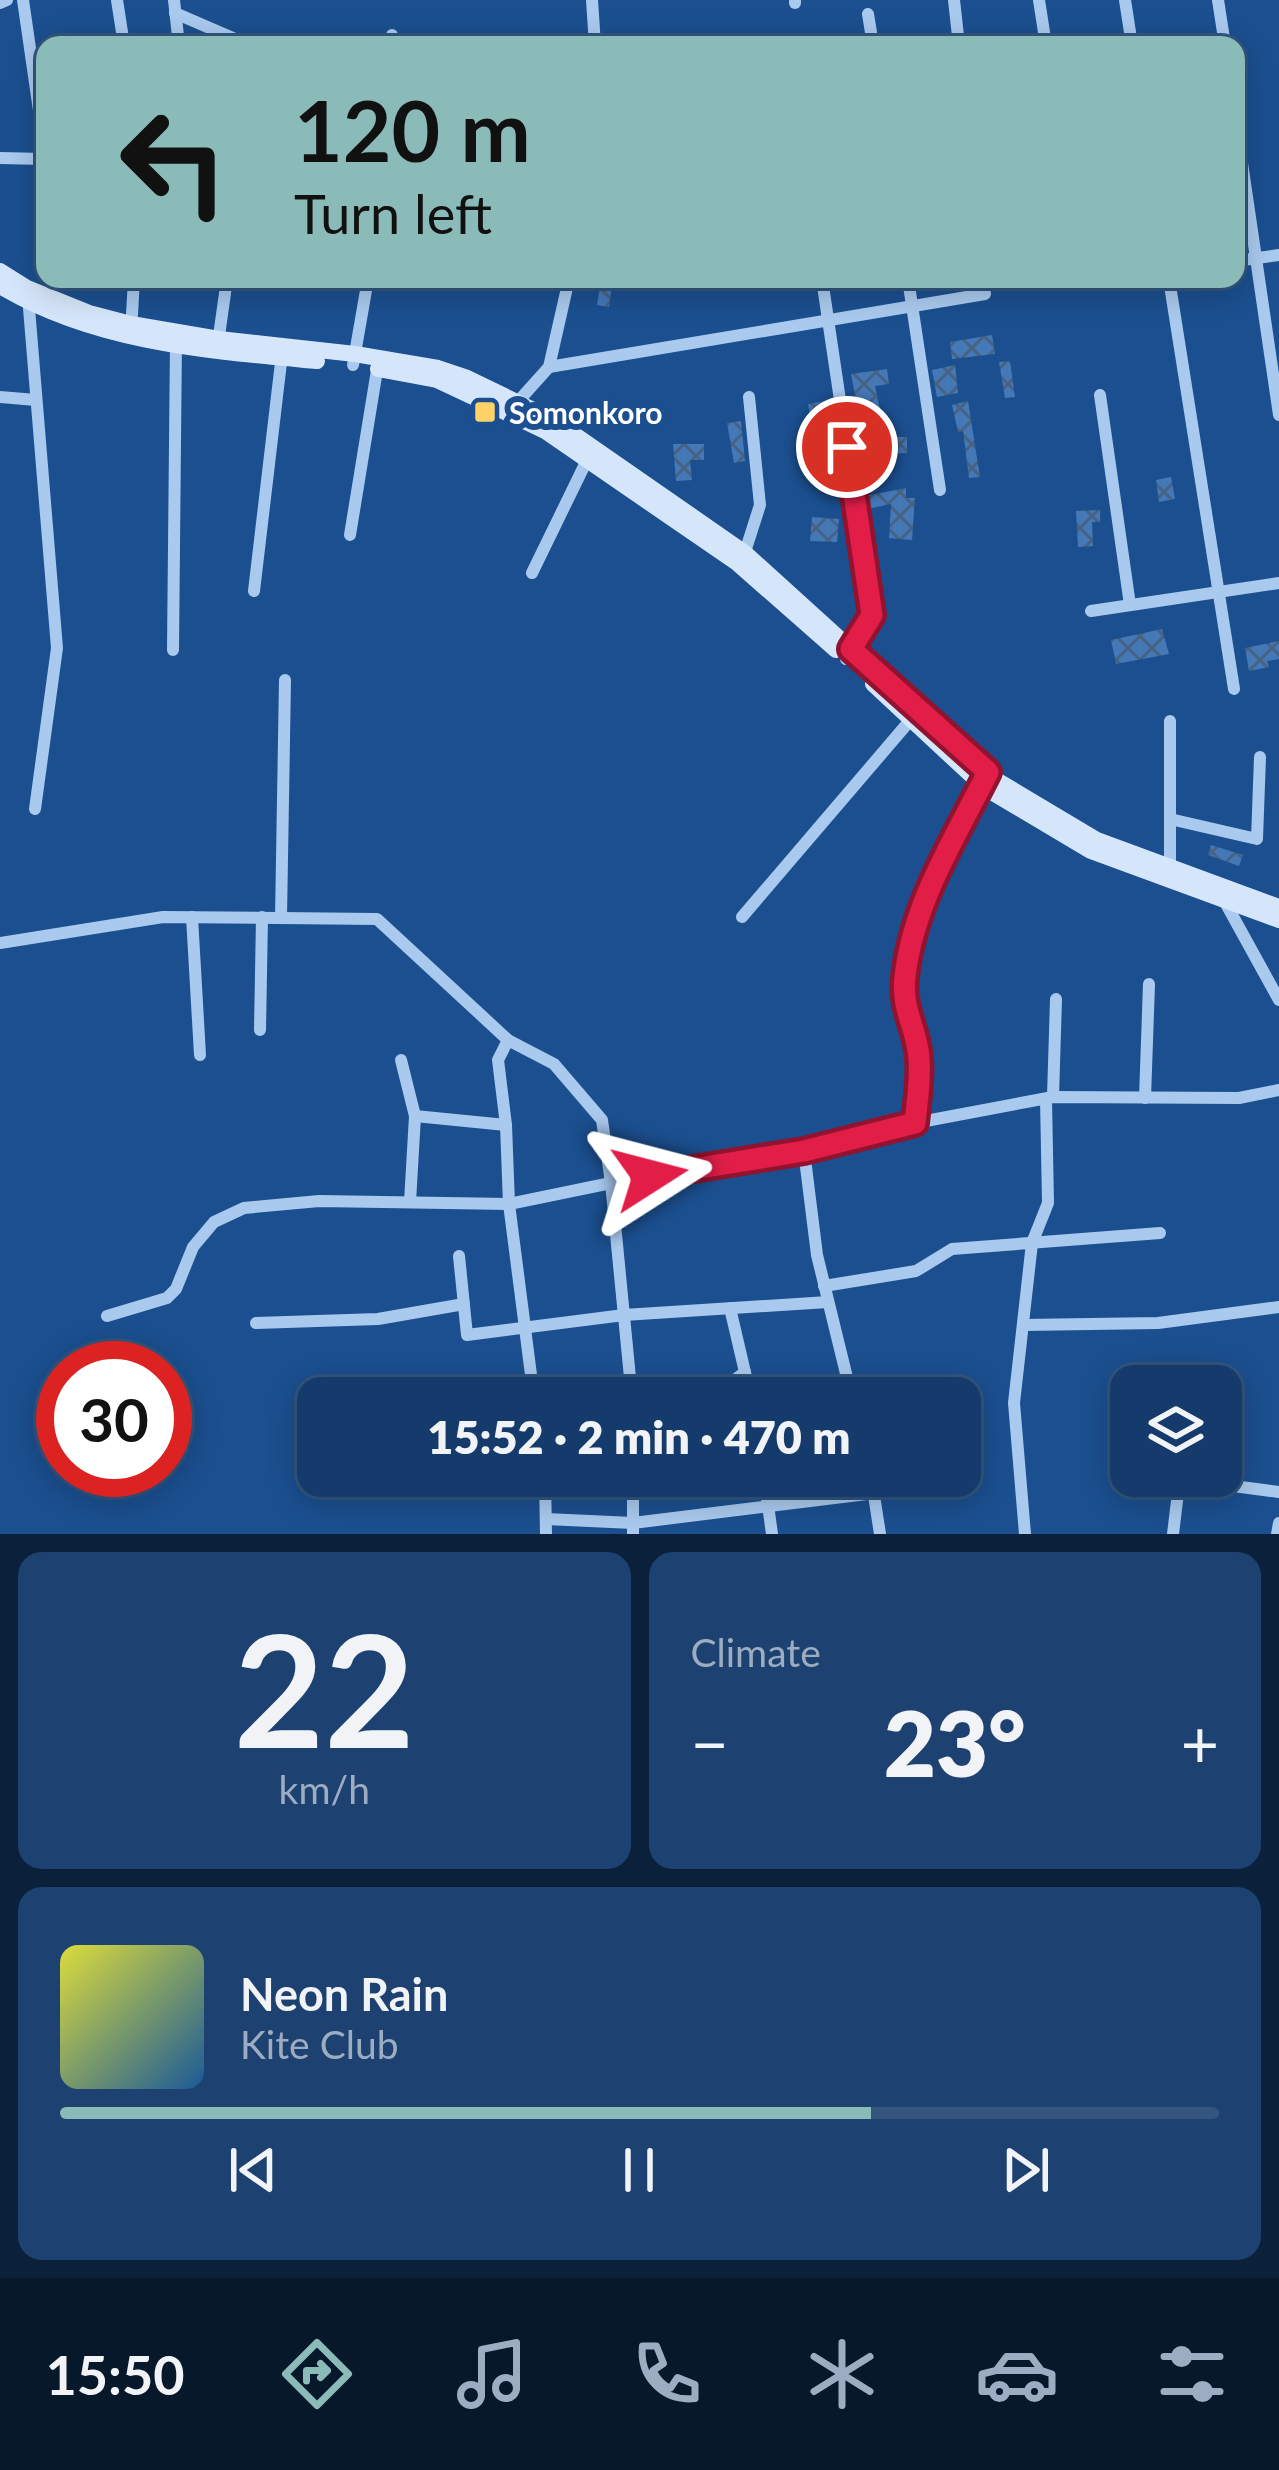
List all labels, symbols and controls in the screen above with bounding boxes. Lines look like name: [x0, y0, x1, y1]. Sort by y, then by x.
text: 120 m: [294, 79, 531, 180]
icon: left: [96, 84, 252, 240]
text: Turn left: [294, 181, 492, 246]
place label: Somonkoro: [509, 394, 662, 430]
pin: [796, 396, 898, 498]
marker: Somonkoro: [472, 399, 498, 425]
icon: arrive: [814, 414, 880, 480]
position arrow: [587, 1113, 713, 1239]
speed limit sign: 30: [36, 1341, 192, 1497]
map controls: [1110, 1365, 1242, 1497]
button: layers: [1110, 1365, 1242, 1497]
text: 15:52 · 2 min · 470 m: [427, 1410, 851, 1464]
text: 22: [234, 1594, 415, 1781]
text: Climate: [691, 1629, 821, 1675]
text: 23°: [884, 1688, 1026, 1796]
text: −: [691, 1703, 729, 1782]
text: +: [1181, 1703, 1219, 1782]
text: km/h: [279, 1766, 370, 1812]
text: Neon Rain: [240, 1967, 448, 2021]
text: Kite Club: [240, 2021, 399, 2067]
icon: previous: [220, 2137, 286, 2203]
icon: pause: [606, 2137, 672, 2203]
icon: next: [993, 2137, 1059, 2203]
icon: directions: [275, 2332, 359, 2416]
icon: music: [450, 2332, 534, 2416]
icon: phone: [625, 2332, 709, 2416]
icon: climate: [800, 2332, 884, 2416]
icon: car: [975, 2332, 1059, 2416]
icon: filters: [1150, 2332, 1234, 2416]
text: 15:50: [45, 2342, 185, 2407]

